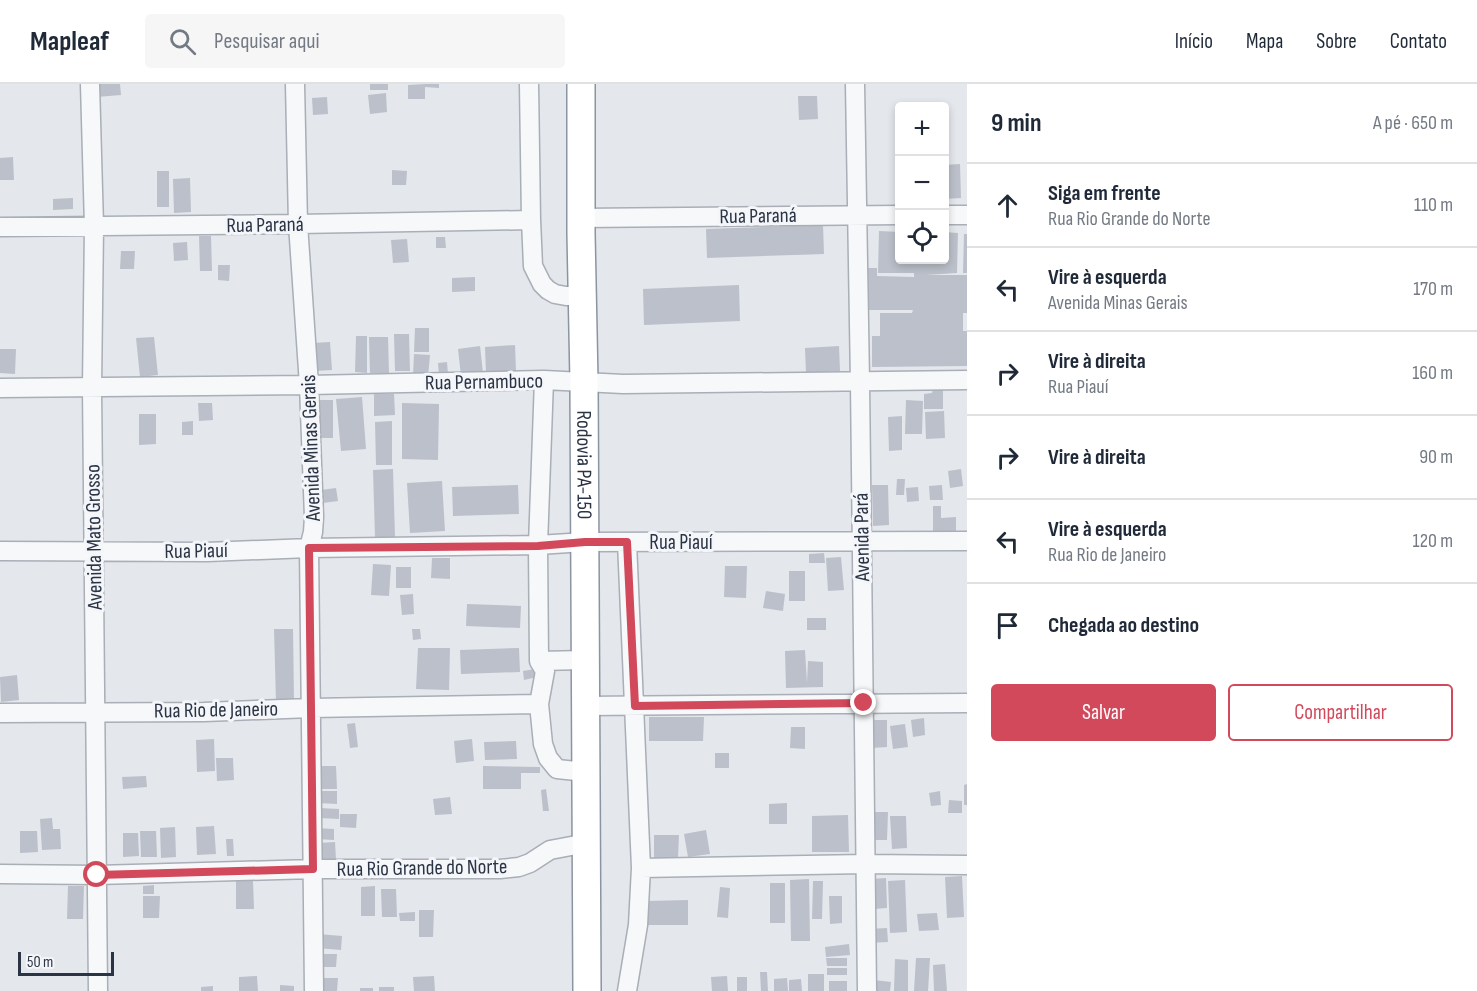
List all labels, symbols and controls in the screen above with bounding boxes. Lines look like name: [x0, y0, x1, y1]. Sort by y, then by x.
search box: [145, 14, 565, 68]
text: Mapleaf: [30, 25, 109, 58]
icon: search: [166, 25, 199, 58]
text: Pesquisar aqui: [214, 28, 320, 55]
text: Início: [1175, 29, 1213, 54]
text: Mapa: [1246, 29, 1283, 54]
text: Sobre: [1316, 29, 1357, 54]
text: Contato: [1390, 29, 1447, 54]
map controls: [895, 102, 949, 264]
button: +: [895, 102, 949, 156]
text: 9 min: [991, 108, 1041, 139]
text: A pé · 650 m: [1373, 111, 1453, 135]
button: −: [895, 156, 949, 210]
text: Siga em frente: [1048, 180, 1161, 207]
icon: ahead: [991, 189, 1024, 222]
text: 110 m: [1414, 193, 1453, 217]
street label: Rua Paraná: [719, 203, 797, 229]
text: Rua Rio Grande do Norte: [1048, 207, 1210, 231]
button: locate: [895, 210, 949, 264]
street label: Rua Paraná: [226, 212, 304, 238]
text: Vire à esquerda: [1048, 264, 1167, 291]
icon: left: [991, 273, 1024, 306]
text: 170 m: [1413, 277, 1453, 301]
text: Avenida Minas Gerais: [1048, 291, 1188, 315]
text: Vire à direita: [1048, 348, 1146, 375]
icon: right: [991, 357, 1024, 390]
text: 160 m: [1412, 361, 1453, 385]
street label: Rua Pernambuco: [425, 368, 543, 396]
street label: Avenida Minas Gerais: [296, 374, 326, 523]
text: Rua Piauí: [1048, 375, 1108, 399]
street label: Rodovia PA-150: [572, 410, 597, 519]
icon: right: [991, 441, 1024, 474]
text: Vire à direita: [1048, 444, 1146, 471]
text: 90 m: [1419, 445, 1453, 469]
street label: Avenida Mato Grosso: [80, 464, 108, 611]
street label: Avenida Pará: [849, 492, 875, 583]
text: Vire à esquerda: [1048, 516, 1167, 543]
icon: left: [991, 525, 1024, 558]
text: 120 m: [1413, 529, 1453, 553]
street label: Rua Piauí: [649, 530, 713, 555]
street label: Rua Piauí: [164, 538, 228, 564]
text: Rua Rio de Janeiro: [1048, 543, 1166, 567]
icon: arrive: [991, 609, 1024, 642]
text: Chegada ao destino: [1048, 612, 1199, 639]
button: Salvar: [991, 684, 1216, 741]
button: Compartilhar: [1228, 684, 1453, 741]
route end: [850, 689, 876, 715]
street label: Rua Rio de Janeiro: [154, 696, 278, 724]
street label: Rua Rio Grande do Norte: [336, 854, 508, 882]
route start: [83, 861, 109, 887]
scale bar: [18, 949, 114, 976]
text: 50 m: [27, 953, 53, 972]

